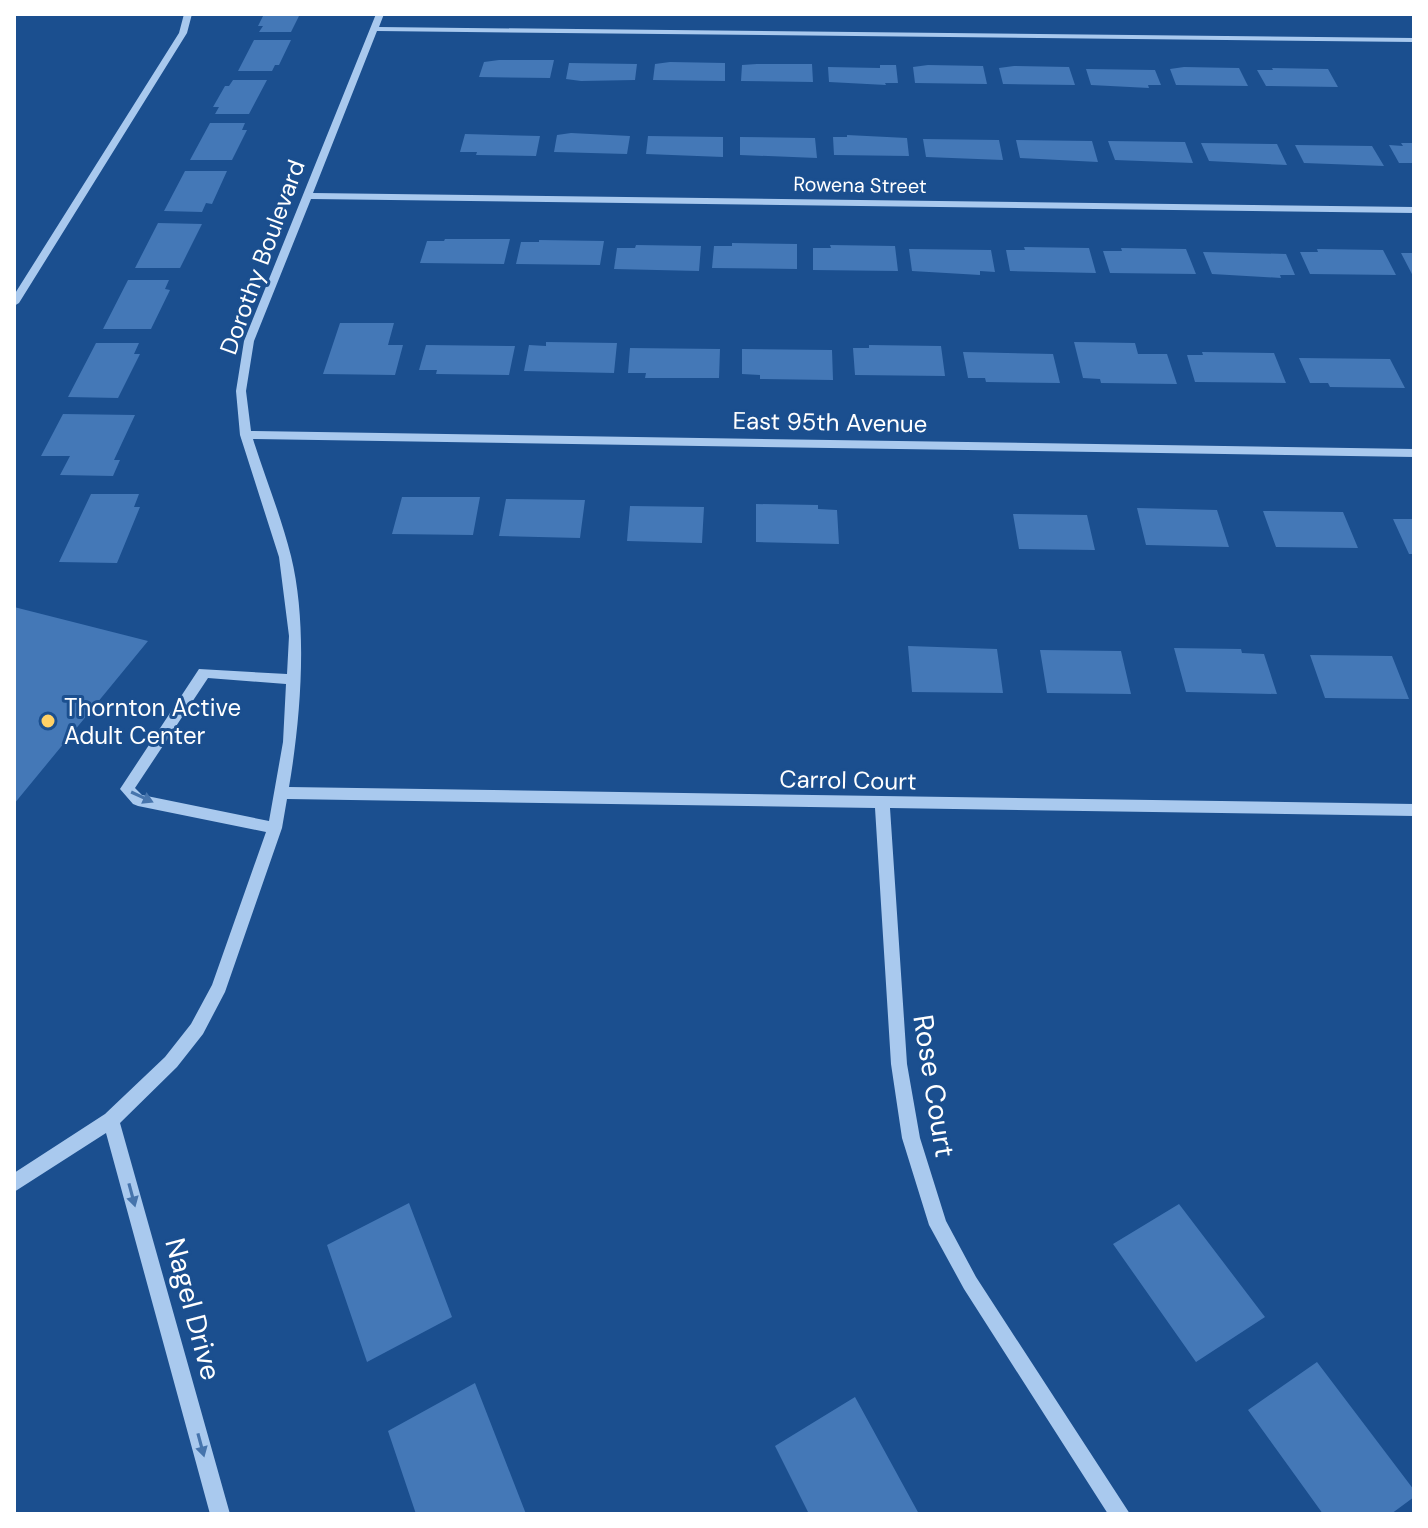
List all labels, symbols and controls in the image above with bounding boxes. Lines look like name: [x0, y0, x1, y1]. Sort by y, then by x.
street label: Dorothy Boulevard: [212, 155, 312, 359]
street label: Rowena Street: [793, 171, 927, 199]
street label: East 95th Avenue: [732, 405, 928, 439]
place label: Thornton Active Adult Center: [64, 692, 241, 751]
marker: Thornton Active Adult Center: [39, 712, 57, 730]
street label: Carrol Court: [779, 763, 917, 797]
one-way arrow: [130, 791, 154, 804]
street label: Rose Court: [904, 1012, 964, 1160]
one-way arrow: [126, 1183, 139, 1207]
street label: Nagel Drive: [156, 1234, 230, 1384]
one-way arrow: [196, 1433, 208, 1458]

